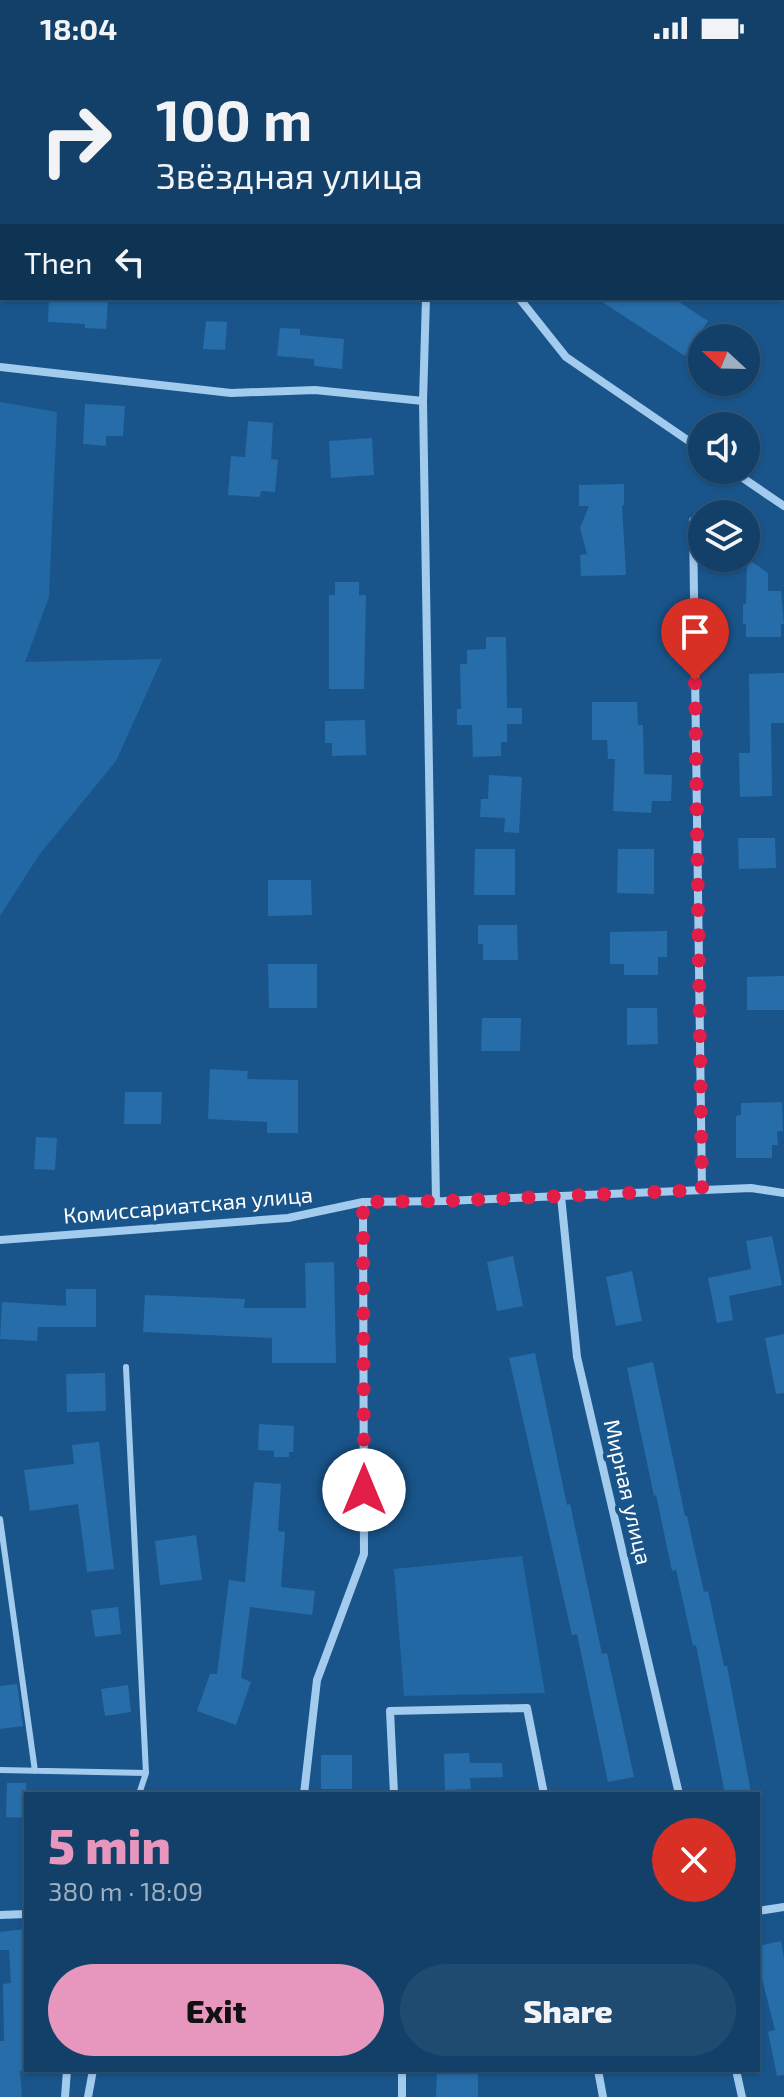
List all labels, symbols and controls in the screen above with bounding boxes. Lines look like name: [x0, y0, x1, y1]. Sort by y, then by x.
text: 18:04: [40, 10, 117, 46]
text: 100 m: [156, 85, 312, 152]
icon: right: [24, 88, 128, 192]
text: Звёздная улица: [156, 153, 423, 196]
icon: left: [108, 240, 152, 284]
text: Then: [24, 244, 92, 280]
north arrow: [688, 324, 760, 396]
map controls: [688, 324, 760, 572]
button: sound: [688, 412, 760, 484]
button: layers: [688, 500, 760, 572]
pin: [661, 598, 729, 680]
icon: arrive: [673, 610, 717, 654]
street label: Комиссариатская улица: [62, 1180, 314, 1229]
street label: Мирная улица: [599, 1417, 658, 1567]
position arrow: [322, 1448, 406, 1532]
text: 5 min: [48, 1816, 171, 1874]
button: close: [652, 1818, 736, 1902]
text: 380 m · 18:09: [48, 1875, 203, 1906]
button: Exit: [48, 1964, 384, 2056]
button: Share: [400, 1964, 736, 2056]

